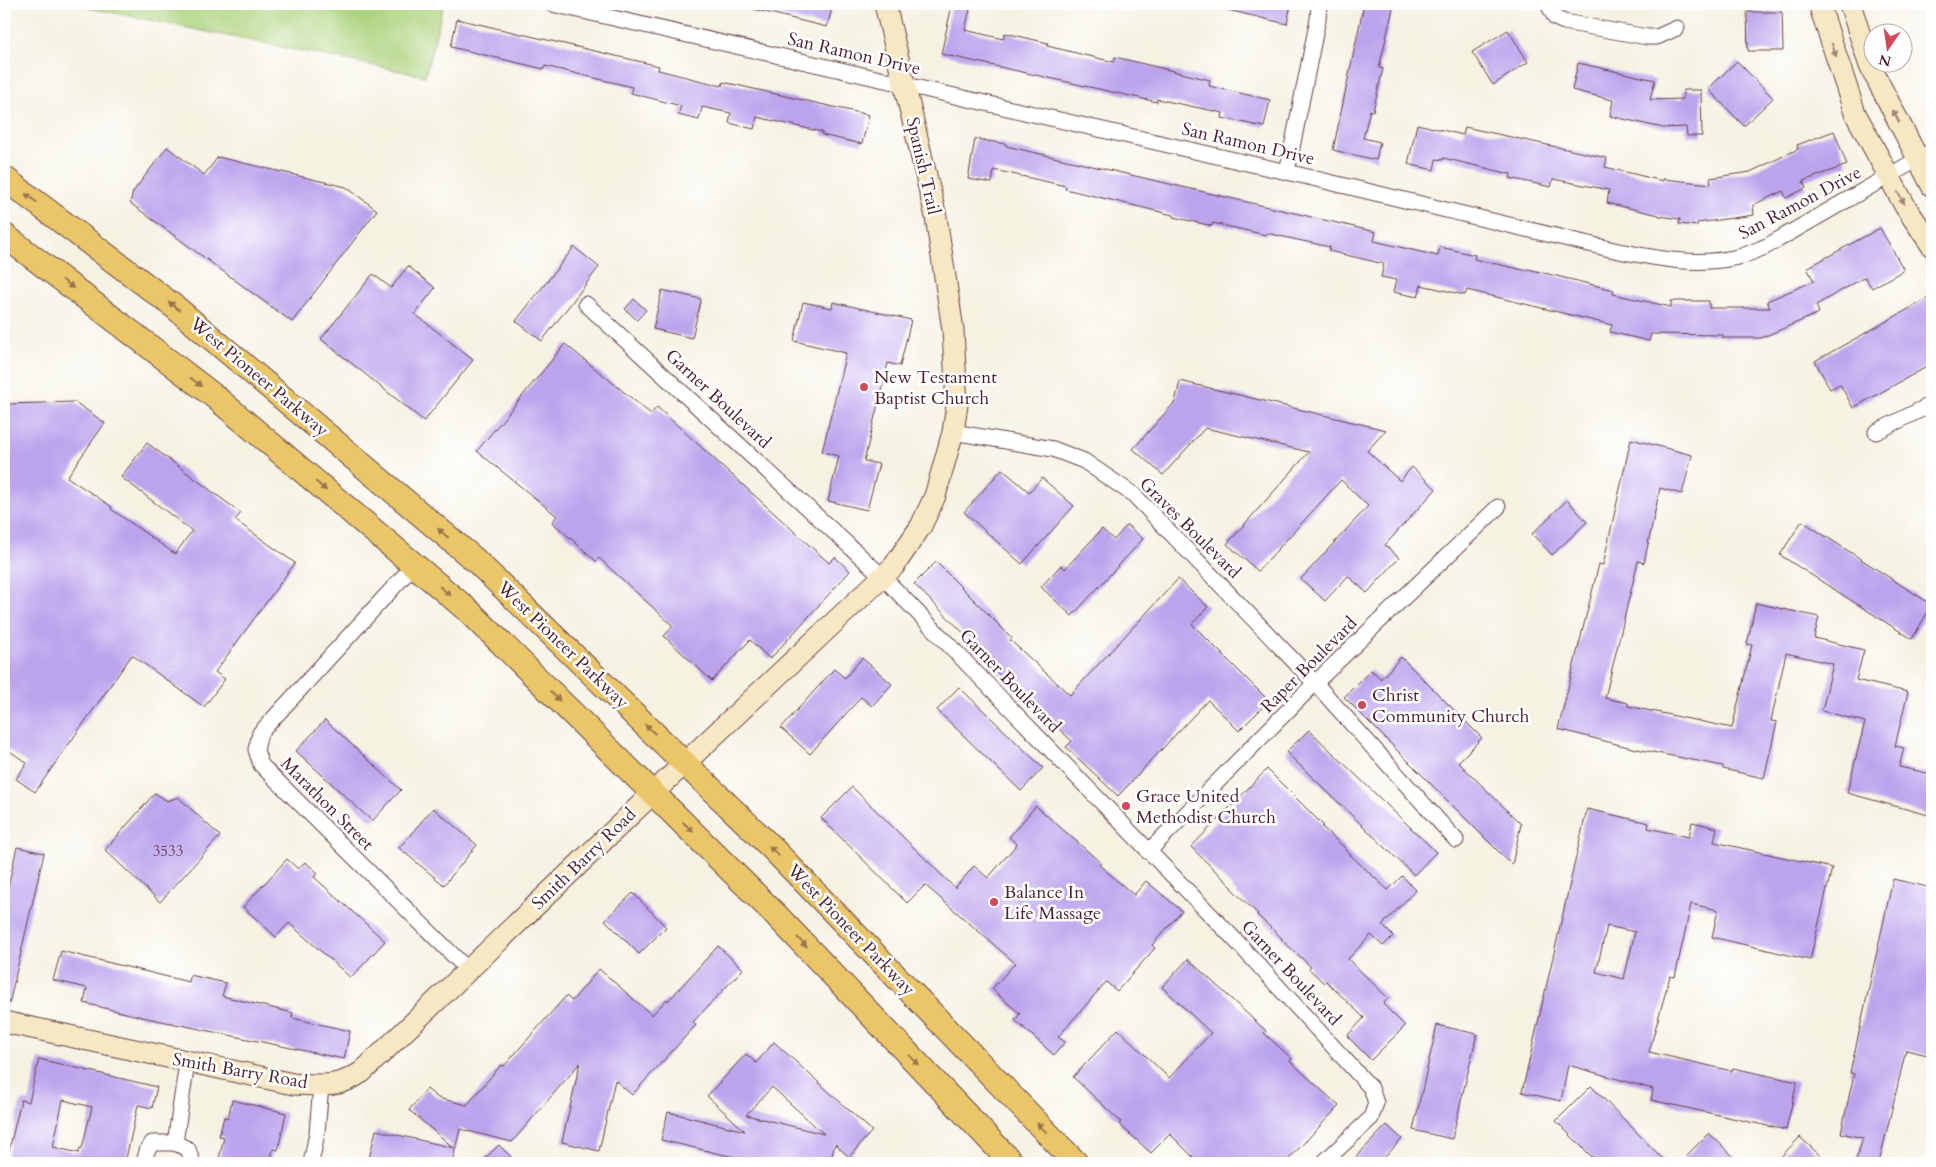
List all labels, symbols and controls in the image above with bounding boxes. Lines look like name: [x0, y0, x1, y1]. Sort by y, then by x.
north arrow: [1864, 22, 1914, 72]
street label: San Ramon Drive: [785, 27, 923, 81]
one-way arrow: [1831, 43, 1839, 58]
text: N: [1877, 50, 1893, 71]
one-way arrow: [1892, 109, 1900, 124]
street label: Spanish Trail: [900, 115, 946, 218]
street label: San Ramon Drive: [1179, 117, 1317, 171]
street label: San Ramon Drive: [1734, 160, 1866, 246]
one-way arrow: [1897, 191, 1905, 205]
one-way arrow: [25, 193, 38, 204]
one-way arrow: [61, 278, 74, 289]
one-way arrow: [167, 301, 181, 311]
street label: West Pioneer Parkway: [183, 311, 334, 443]
street label: Garner Boulevard: [660, 343, 777, 455]
place label: New Testament Baptist Church: [874, 365, 997, 411]
one-way arrow: [189, 377, 202, 388]
marker: New Testament Baptist Church: [858, 381, 870, 393]
street label: Graves Boulevard: [1134, 472, 1247, 585]
one-way arrow: [315, 481, 328, 492]
one-way arrow: [438, 527, 450, 539]
street label: West Pioneer Parkway: [491, 575, 635, 715]
one-way arrow: [439, 586, 452, 597]
street label: Raper Boulevard: [1255, 611, 1363, 719]
street label: Garner Boulevard: [954, 623, 1067, 739]
place label: Christ Community Church: [1372, 683, 1529, 729]
one-way arrow: [549, 690, 561, 702]
marker: Christ Community Church: [1356, 699, 1368, 711]
one-way arrow: [644, 723, 656, 735]
street label: Marathon Street: [275, 752, 379, 856]
place label: Grace United Methodist Church: [1136, 784, 1276, 830]
marker: Grace United Methodist Church: [1120, 800, 1132, 812]
street label: Smith Barry Road: [526, 802, 642, 915]
one-way arrow: [681, 821, 693, 833]
house number: 3533: [153, 841, 183, 861]
one-way arrow: [768, 845, 780, 857]
street label: West Pioneer Parkway: [781, 858, 921, 1002]
place label: Balance In Life Massage: [1004, 880, 1101, 926]
marker: Balance In Life Massage: [988, 896, 1000, 908]
street label: Garner Boulevard: [1235, 915, 1347, 1032]
one-way arrow: [796, 936, 808, 948]
street label: Smith Barry Road: [170, 1047, 310, 1095]
one-way arrow: [908, 1054, 920, 1066]
one-way arrow: [1036, 1123, 1048, 1135]

